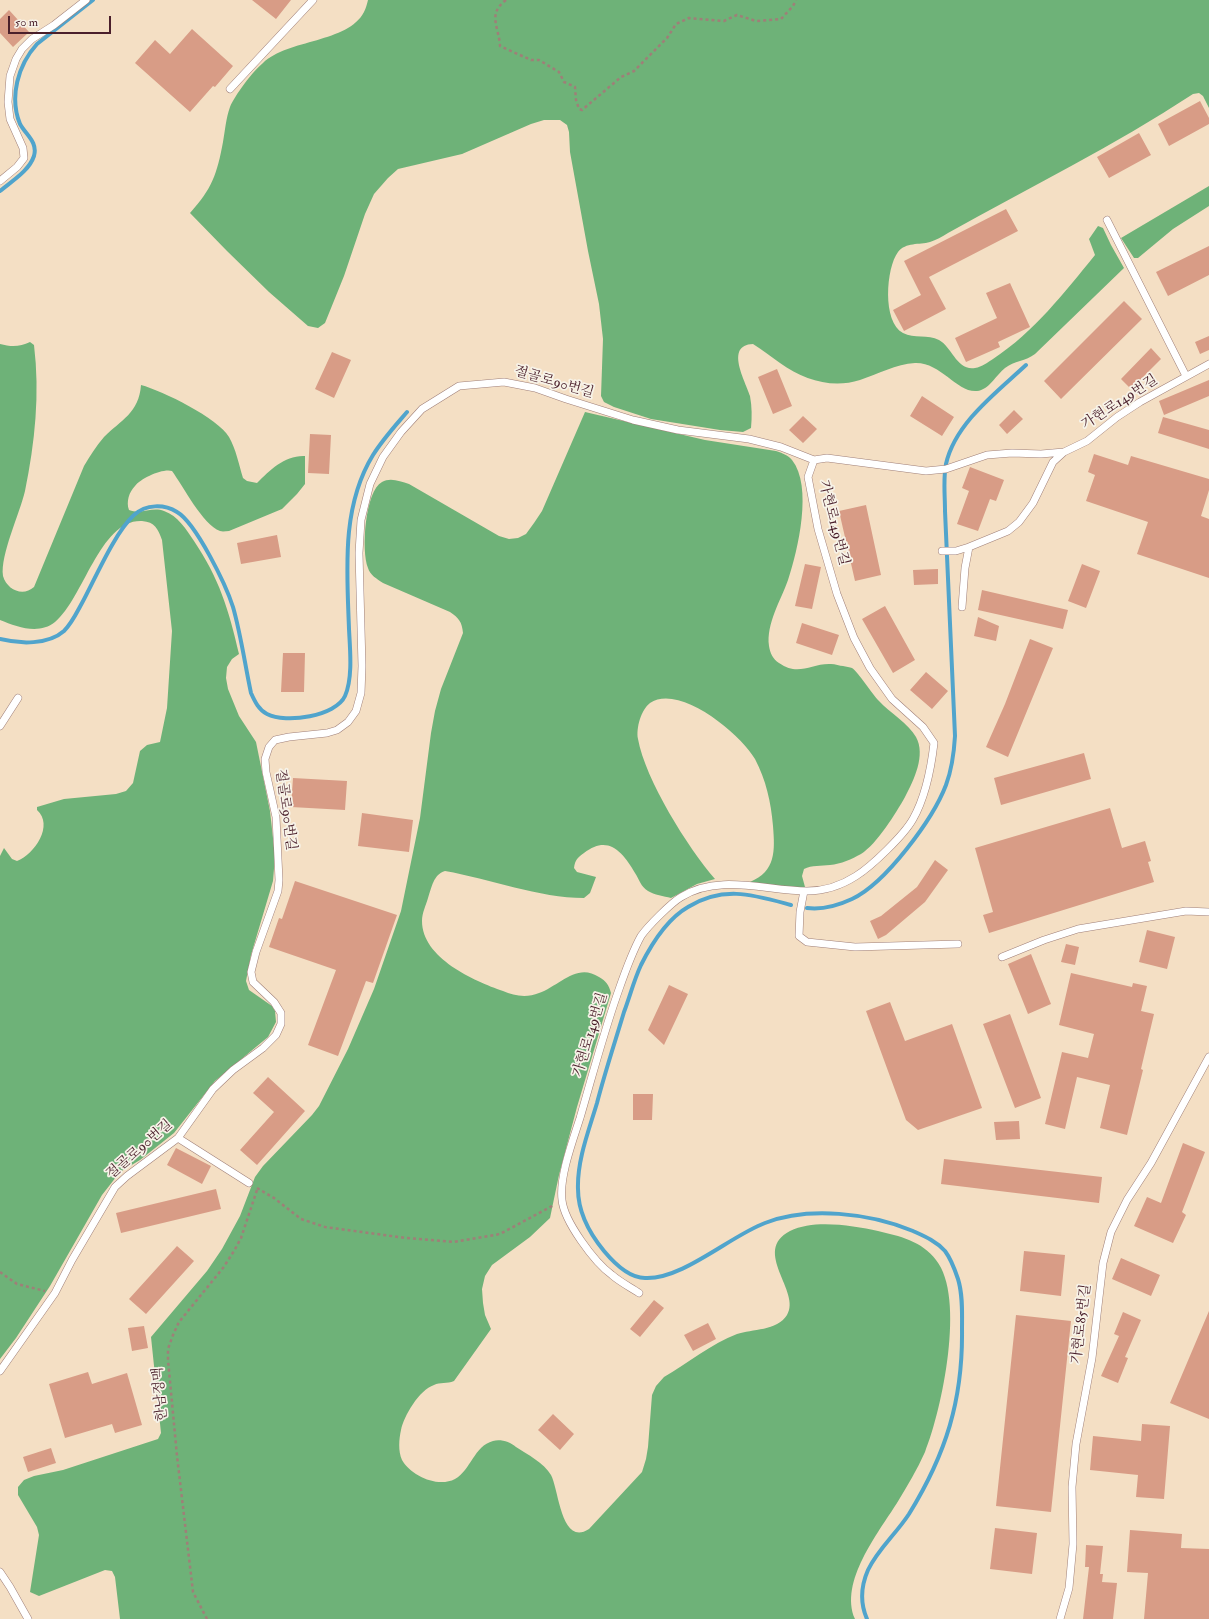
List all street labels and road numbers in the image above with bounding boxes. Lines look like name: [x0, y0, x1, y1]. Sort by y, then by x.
street label: 절골로90번길: [512, 364, 596, 402]
street label: 가현로149번길: [1079, 372, 1161, 434]
street label: 가현로149번길: [814, 479, 852, 567]
street label: 절골로90번길: [271, 768, 299, 852]
street label: 가현로149번길: [570, 991, 612, 1079]
street label: 절골로90번길: [104, 1117, 176, 1183]
street label: 가현로85번길: [1069, 1283, 1095, 1365]
street label: 한남정맥: [150, 1366, 172, 1422]

